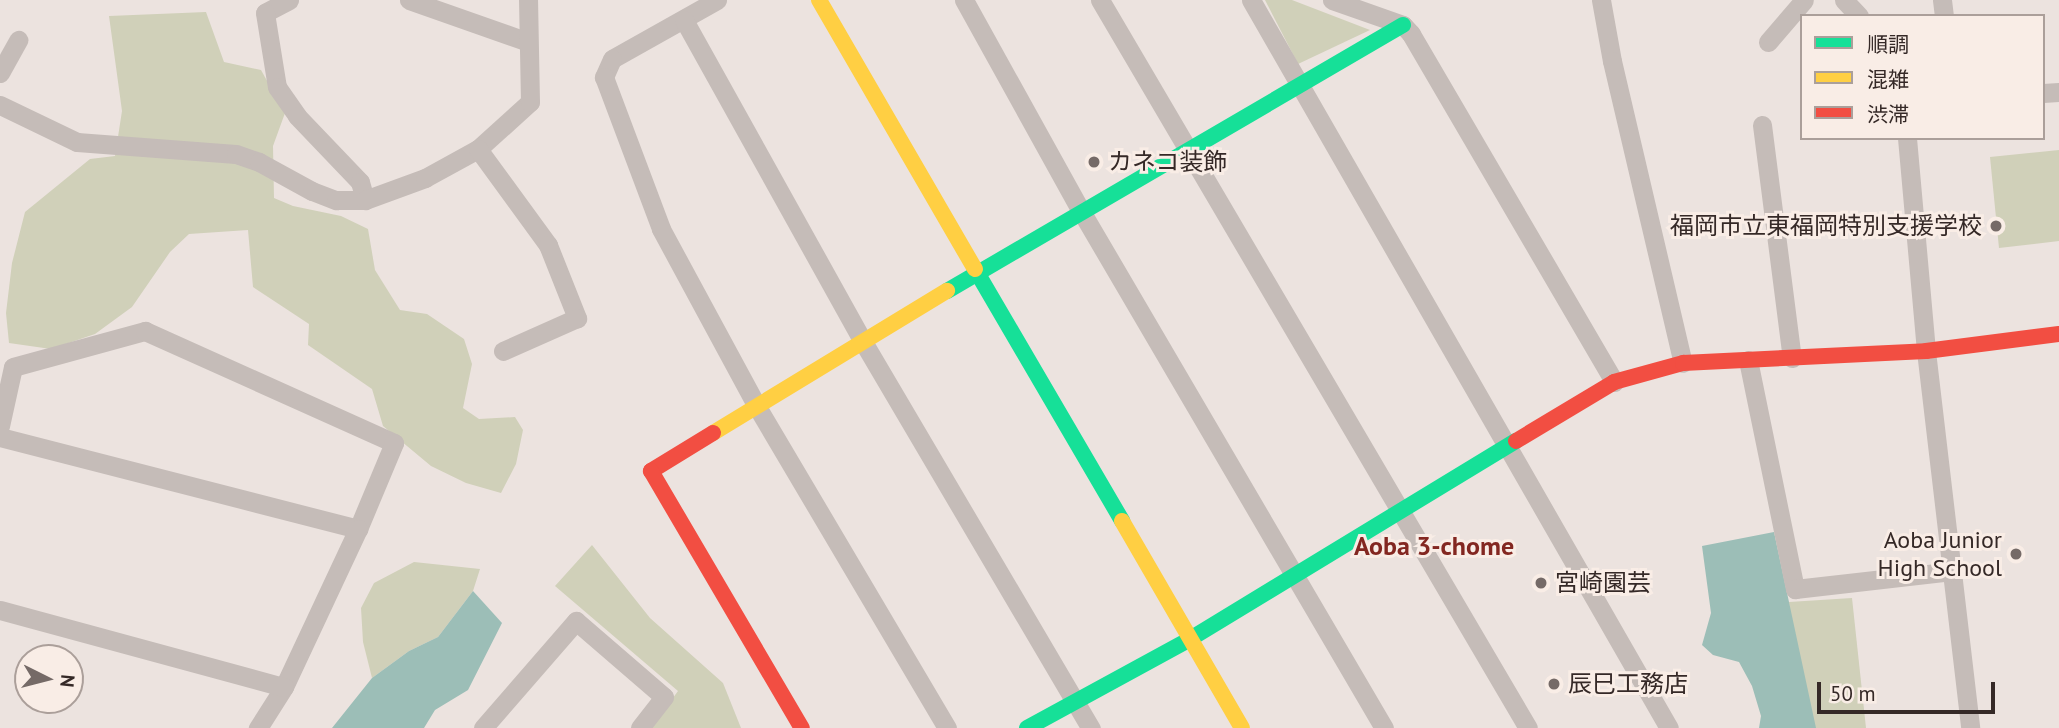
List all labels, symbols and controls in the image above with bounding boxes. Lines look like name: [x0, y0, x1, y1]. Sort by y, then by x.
legend: [1800, 14, 2045, 140]
text: 順調: [1867, 31, 1909, 58]
text: 混雑: [1867, 66, 1909, 93]
text: 渋滞: [1867, 101, 1909, 128]
place label: カネコ装飾: [1108, 148, 1228, 176]
marker: カネコ装飾: [1086, 154, 1102, 170]
place label: 福岡市立東福岡特別支援学校: [1670, 212, 1982, 240]
marker: 福岡市立東福岡特別支援学校: [1988, 218, 2004, 234]
place label: Aoba Junior High School: [1878, 526, 2002, 582]
district label: Aoba 3-chome: [1354, 530, 1514, 562]
marker: Aoba Junior High School: [2008, 546, 2024, 562]
place label: 宮崎園芸: [1555, 569, 1651, 597]
marker: 宮崎園芸: [1533, 575, 1549, 591]
north arrow: [14, 644, 84, 714]
scale bar: [1821, 668, 2000, 712]
place label: 辰巳工務店: [1568, 670, 1688, 698]
text: N: [55, 674, 80, 688]
marker: 辰巳工務店: [1546, 676, 1562, 692]
text: 50 m: [1830, 680, 1876, 707]

